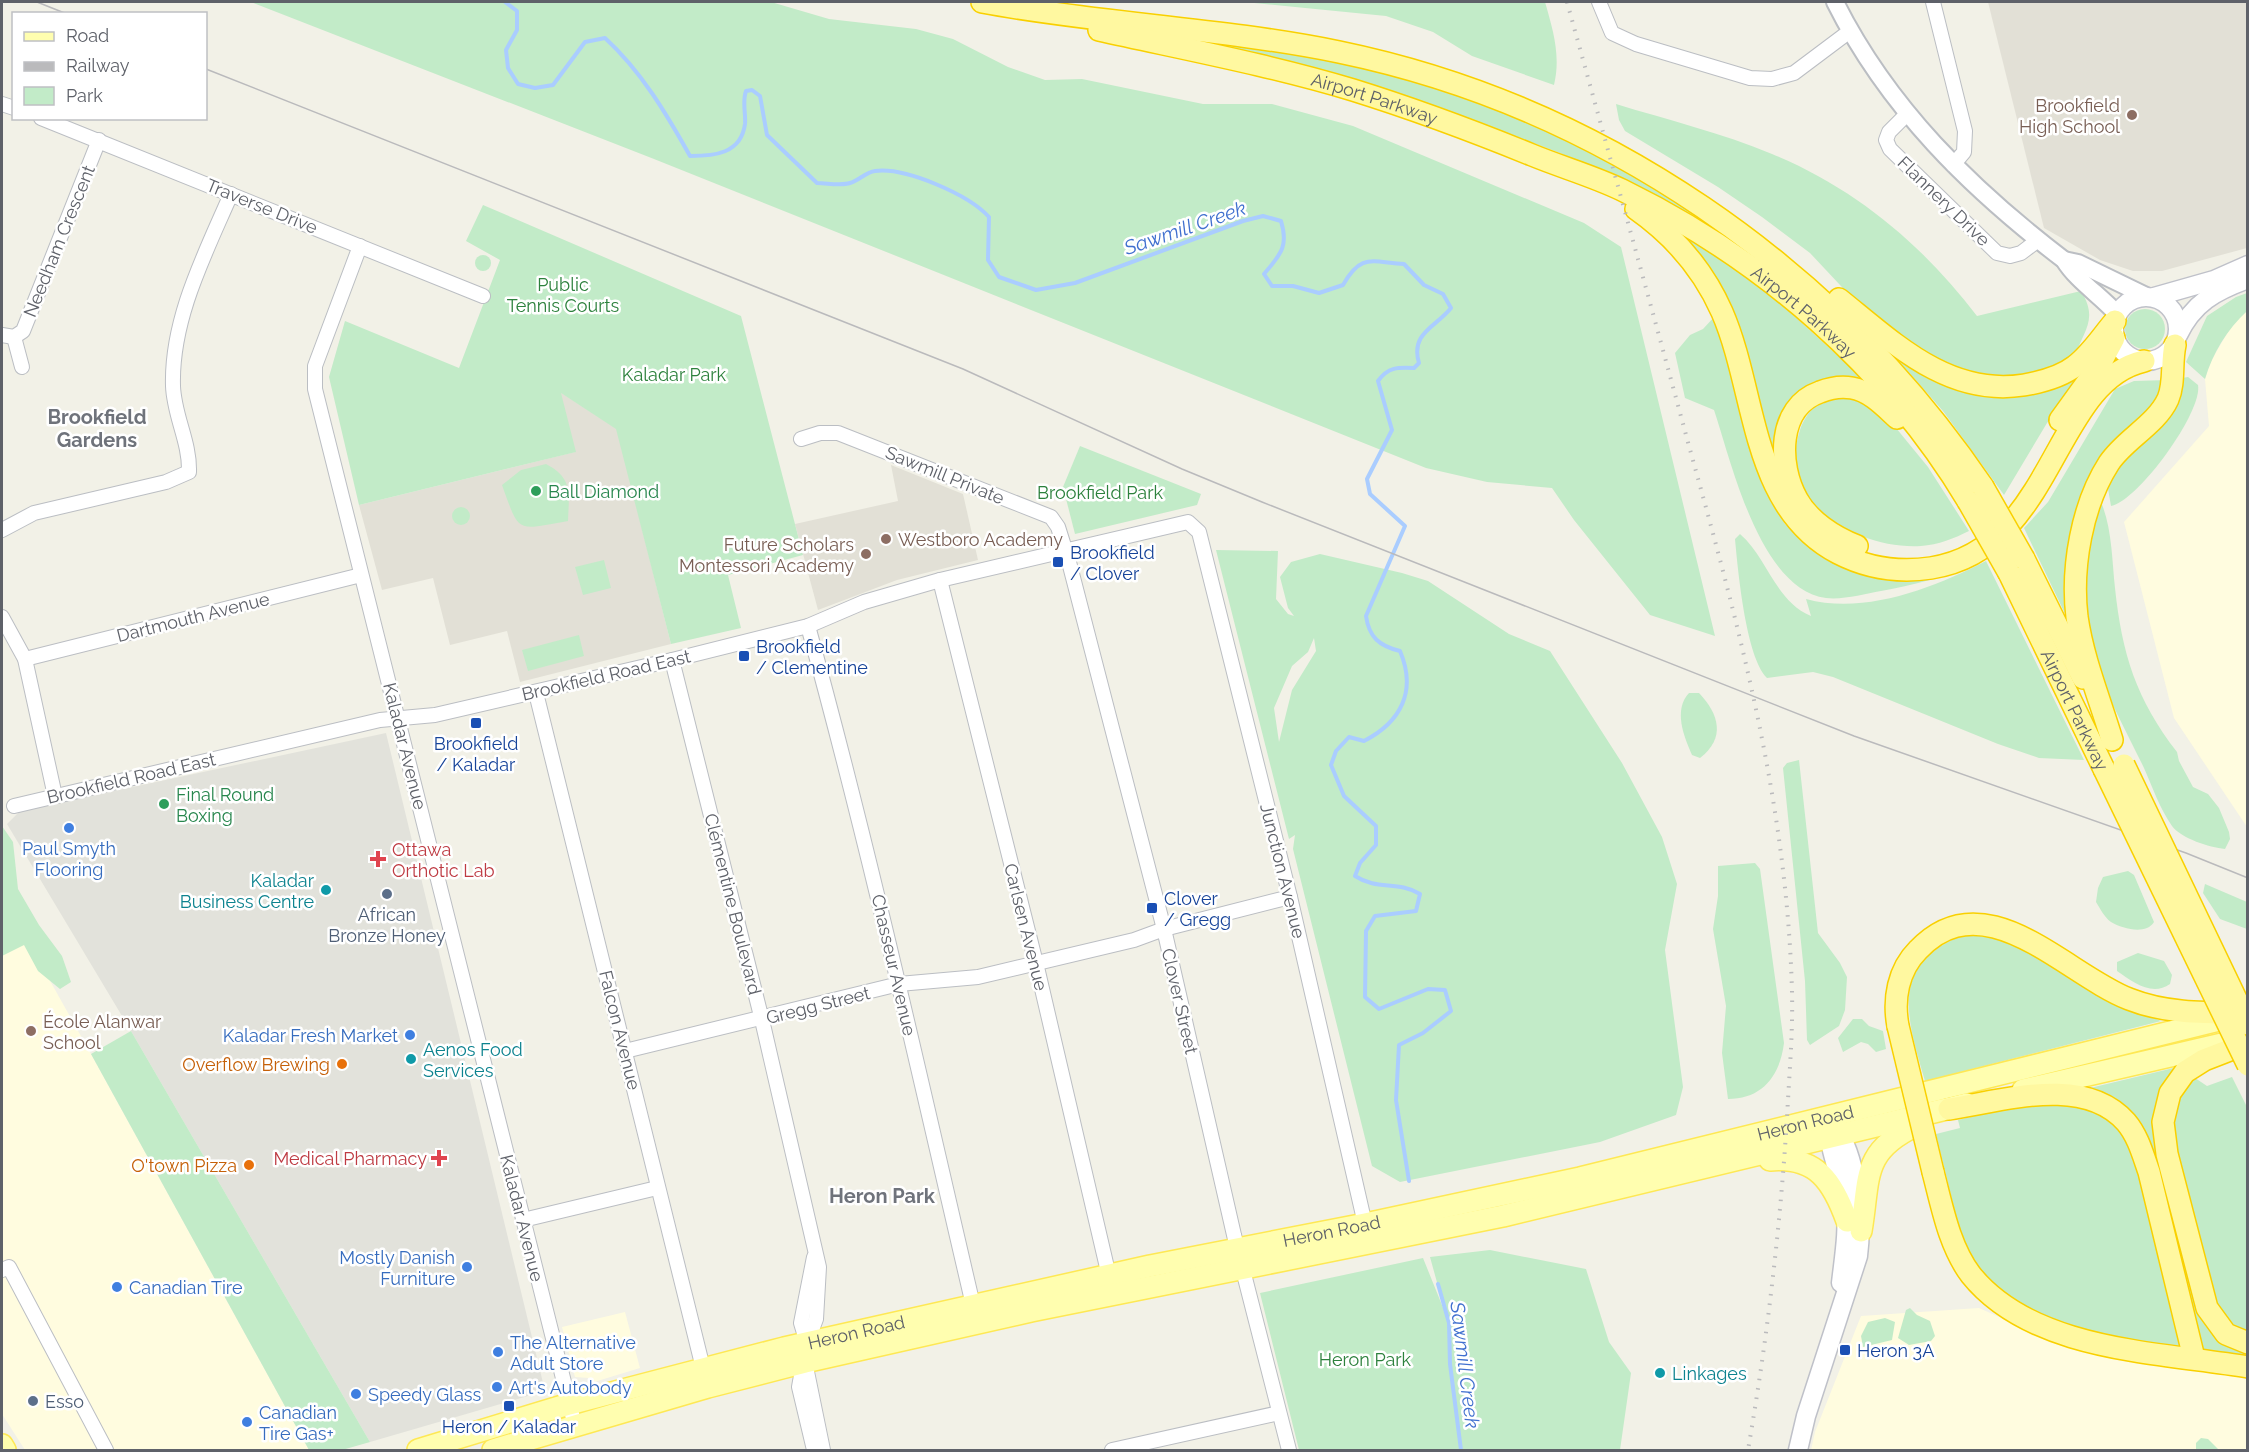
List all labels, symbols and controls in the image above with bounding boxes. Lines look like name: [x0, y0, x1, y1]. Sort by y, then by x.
legend: [12, 12, 207, 120]
text: Road: [66, 25, 109, 46]
text: Railway: [66, 55, 130, 76]
street label: Airport Parkway: [1309, 68, 1441, 128]
text: Park: [66, 85, 103, 106]
place label: Brookfield High School: [2019, 95, 2120, 137]
marker: Brookfield High School: [2125, 108, 2139, 122]
street label: Flannery Drive: [1894, 152, 1995, 251]
street label: Needham Crescent: [19, 162, 99, 320]
street label: Traverse Drive: [203, 174, 321, 238]
water label: Sawmill Creek: [1120, 196, 1249, 260]
street label: Airport Parkway: [1748, 261, 1861, 363]
park label: Public Tennis Courts: [507, 274, 620, 316]
park label: Kaladar Park: [622, 364, 727, 385]
district label: Brookfield Gardens: [47, 405, 147, 452]
street label: Sawmill Private: [882, 442, 1008, 509]
place label: Ball Diamond: [548, 481, 659, 502]
park label: Brookfield Park: [1037, 482, 1163, 503]
marker: Ball Diamond: [529, 484, 543, 498]
place label: Westboro Academy: [898, 529, 1063, 550]
marker: Westboro Academy: [879, 532, 893, 546]
place label: Future Scholars Montessori Academy: [679, 534, 854, 576]
place label: Brookfield / Clover: [1070, 542, 1155, 584]
marker: Future Scholars Montessori Academy: [859, 547, 873, 561]
marker: Brookfield / Clover: [1051, 555, 1065, 569]
street label: Dartmouth Avenue: [114, 588, 272, 646]
place label: Brookfield / Clementine: [756, 636, 868, 678]
street label: Brookfield Road East: [520, 645, 692, 705]
street label: Airport Parkway: [2037, 646, 2114, 774]
marker: Brookfield / Clementine: [737, 649, 751, 663]
street label: Kaladar Avenue: [379, 680, 431, 812]
marker: Brookfield / Kaladar: [469, 716, 483, 730]
place label: Brookfield / Kaladar: [434, 733, 518, 775]
street label: Brookfield Road East: [45, 748, 217, 808]
place label: Final Round Boxing: [176, 784, 274, 826]
marker: Final Round Boxing: [157, 797, 171, 811]
street label: Junction Avenue: [1256, 802, 1310, 941]
street label: Clémentine Boulevard: [700, 811, 766, 997]
marker: Paul Smyth Flooring: [62, 821, 76, 835]
place label: Paul Smyth Flooring: [22, 838, 116, 880]
place label: Ottawa Orthotic Lab: [392, 839, 495, 881]
marker: Ottawa Orthotic Lab: [369, 850, 387, 868]
street label: Carlsen Avenue: [1000, 861, 1052, 993]
place label: Kaladar Business Centre: [180, 870, 315, 912]
marker: Kaladar Business Centre: [319, 883, 333, 897]
marker: African Bronze Honey: [380, 887, 394, 901]
place label: Clover / Gregg: [1164, 888, 1231, 930]
street label: Chasseur Avenue: [868, 892, 921, 1038]
marker: Clover / Gregg: [1145, 901, 1159, 915]
place label: African Bronze Honey: [328, 904, 446, 946]
street label: Clover Street: [1158, 946, 1202, 1056]
street label: Falcon Avenue: [595, 968, 645, 1092]
street label: Gregg Street: [764, 982, 872, 1028]
place label: École Alanwar School: [43, 1010, 162, 1053]
marker: École Alanwar School: [24, 1024, 38, 1038]
place label: Kaladar Fresh Market: [223, 1025, 398, 1046]
marker: Kaladar Fresh Market: [403, 1028, 417, 1042]
place label: Aenos Food Services: [423, 1039, 523, 1081]
marker: Aenos Food Services: [404, 1052, 418, 1066]
place label: Overflow Brewing: [182, 1054, 330, 1075]
marker: Overflow Brewing: [335, 1057, 349, 1071]
street label: Heron Road: [1755, 1100, 1856, 1144]
place label: Medical Pharmacy: [273, 1148, 427, 1169]
marker: Medical Pharmacy: [432, 1151, 446, 1165]
street label: Kaladar Avenue: [496, 1152, 548, 1284]
place label: O'town Pizza: [131, 1155, 237, 1176]
marker: O'town Pizza: [242, 1158, 256, 1172]
district label: Heron Park: [829, 1184, 936, 1208]
street label: Heron Road: [1281, 1211, 1382, 1250]
place label: Mostly Danish Furniture: [339, 1247, 455, 1289]
marker: Mostly Danish Furniture: [460, 1260, 474, 1274]
place label: Canadian Tire: [129, 1277, 243, 1298]
marker: Canadian Tire: [110, 1280, 124, 1294]
water label: Sawmill Creek: [1445, 1299, 1485, 1430]
street label: Heron Road: [806, 1311, 907, 1353]
place label: The Alternative Adult Store: [510, 1332, 636, 1374]
place label: Heron 3A: [1857, 1340, 1934, 1361]
marker: Heron 3A: [1838, 1343, 1852, 1357]
marker: The Alternative Adult Store: [491, 1345, 505, 1359]
park label: Heron Park: [1319, 1349, 1412, 1370]
place label: Linkages: [1672, 1363, 1747, 1384]
marker: Linkages: [1653, 1366, 1667, 1380]
place label: Art's Autobody: [509, 1377, 632, 1398]
marker: Art's Autobody: [490, 1380, 504, 1394]
place label: Speedy Glass: [368, 1384, 482, 1405]
marker: Speedy Glass: [349, 1387, 363, 1401]
place label: Esso: [45, 1391, 84, 1412]
marker: Esso: [26, 1394, 40, 1408]
marker: Heron / Kaladar: [502, 1399, 516, 1413]
place label: Canadian Tire Gas+: [259, 1402, 337, 1444]
marker: Canadian Tire Gas+: [240, 1415, 254, 1429]
place label: Heron / Kaladar: [442, 1416, 577, 1437]

